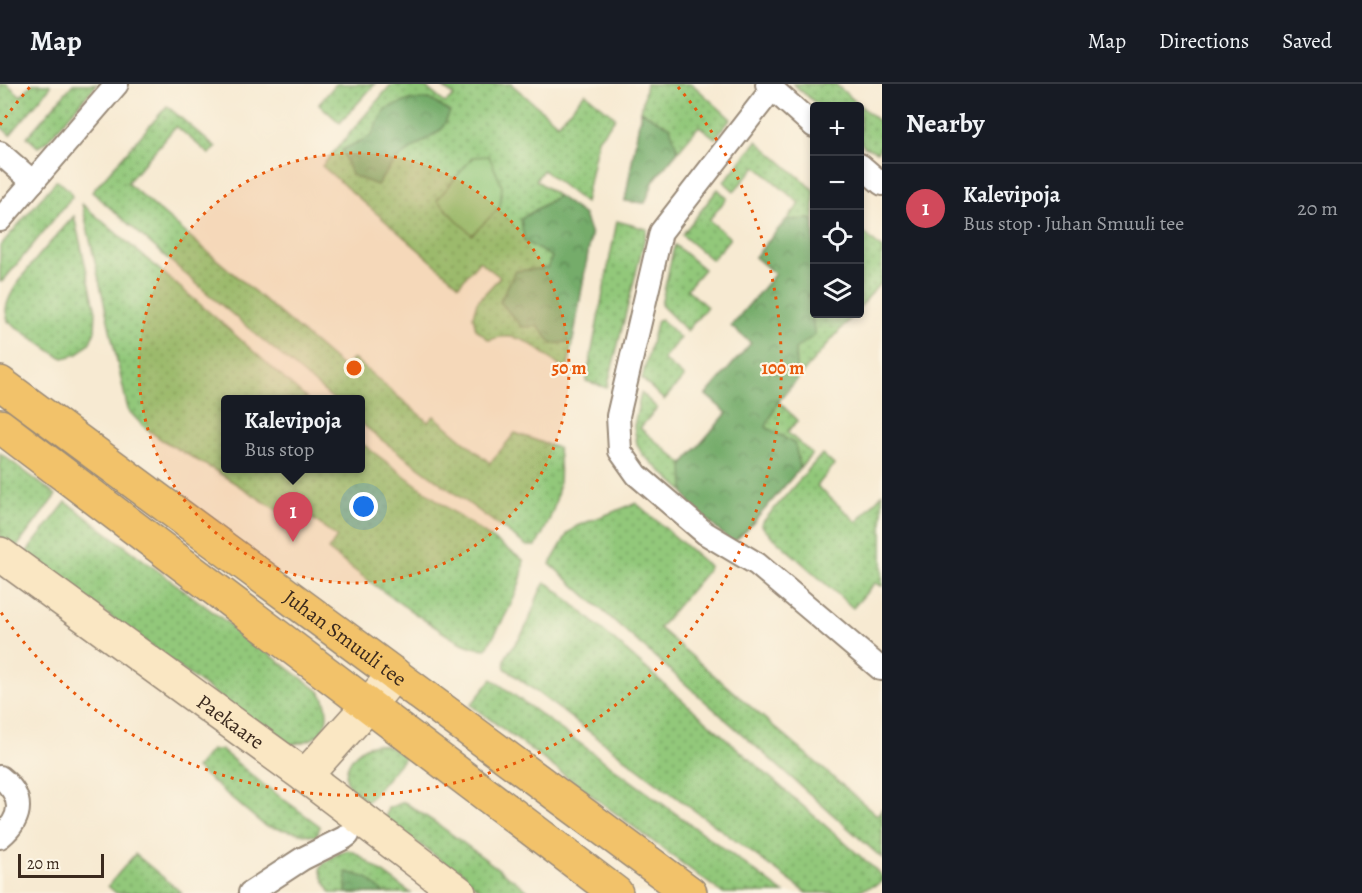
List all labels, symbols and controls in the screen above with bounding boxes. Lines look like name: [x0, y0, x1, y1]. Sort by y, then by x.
text: Map: [30, 22, 82, 60]
text: Map: [1088, 27, 1126, 55]
text: Directions: [1159, 27, 1249, 55]
text: Saved: [1282, 27, 1332, 55]
map controls: [810, 102, 864, 318]
button: +: [810, 102, 864, 156]
text: Nearby: [906, 106, 985, 141]
button: −: [810, 156, 864, 210]
text: Kalevipoja: [963, 180, 1060, 210]
text: 1: [922, 195, 929, 222]
text: 20 m: [1297, 195, 1338, 222]
button: locate: [810, 210, 864, 264]
text: Bus stop · Juhan Smuuli tee: [963, 210, 1184, 237]
button: layers: [810, 264, 864, 318]
text: 50 m: [552, 356, 586, 380]
text: 100 m: [762, 356, 804, 380]
centre of rings: [344, 358, 364, 378]
popup: [221, 395, 365, 473]
text: Kalevipoja: [244, 406, 342, 436]
text: Bus stop: [244, 436, 314, 463]
pin: 1: [274, 492, 312, 542]
your location: [349, 492, 378, 521]
street label: Juhan Smuuli tee: [278, 583, 412, 693]
street label: Paekaare: [191, 688, 270, 756]
scale bar: [18, 851, 104, 878]
text: 20 m: [27, 853, 60, 875]

